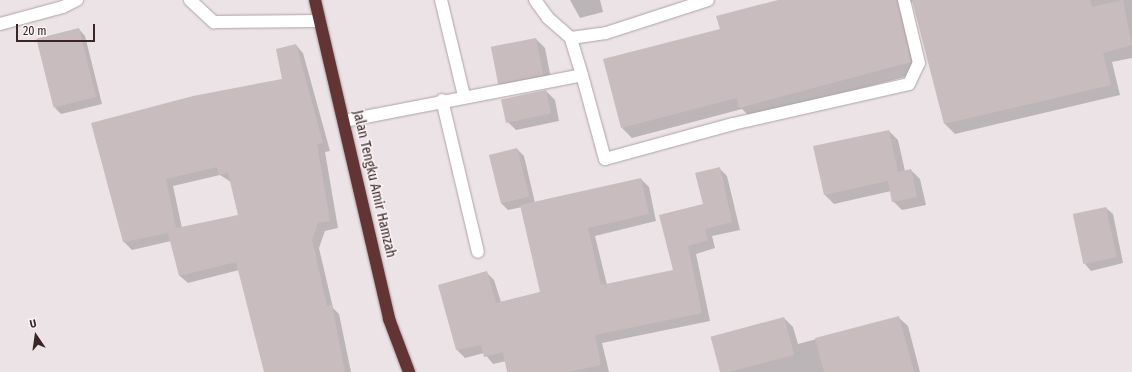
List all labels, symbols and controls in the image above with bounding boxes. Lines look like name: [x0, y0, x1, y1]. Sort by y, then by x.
scale bar: [18, 16, 97, 42]
text: 20 m: [23, 24, 47, 38]
street label: Jalan Tengku Amir Hamzah: [349, 109, 399, 259]
north arrow: [16, 316, 56, 356]
text: U: [29, 317, 38, 331]

